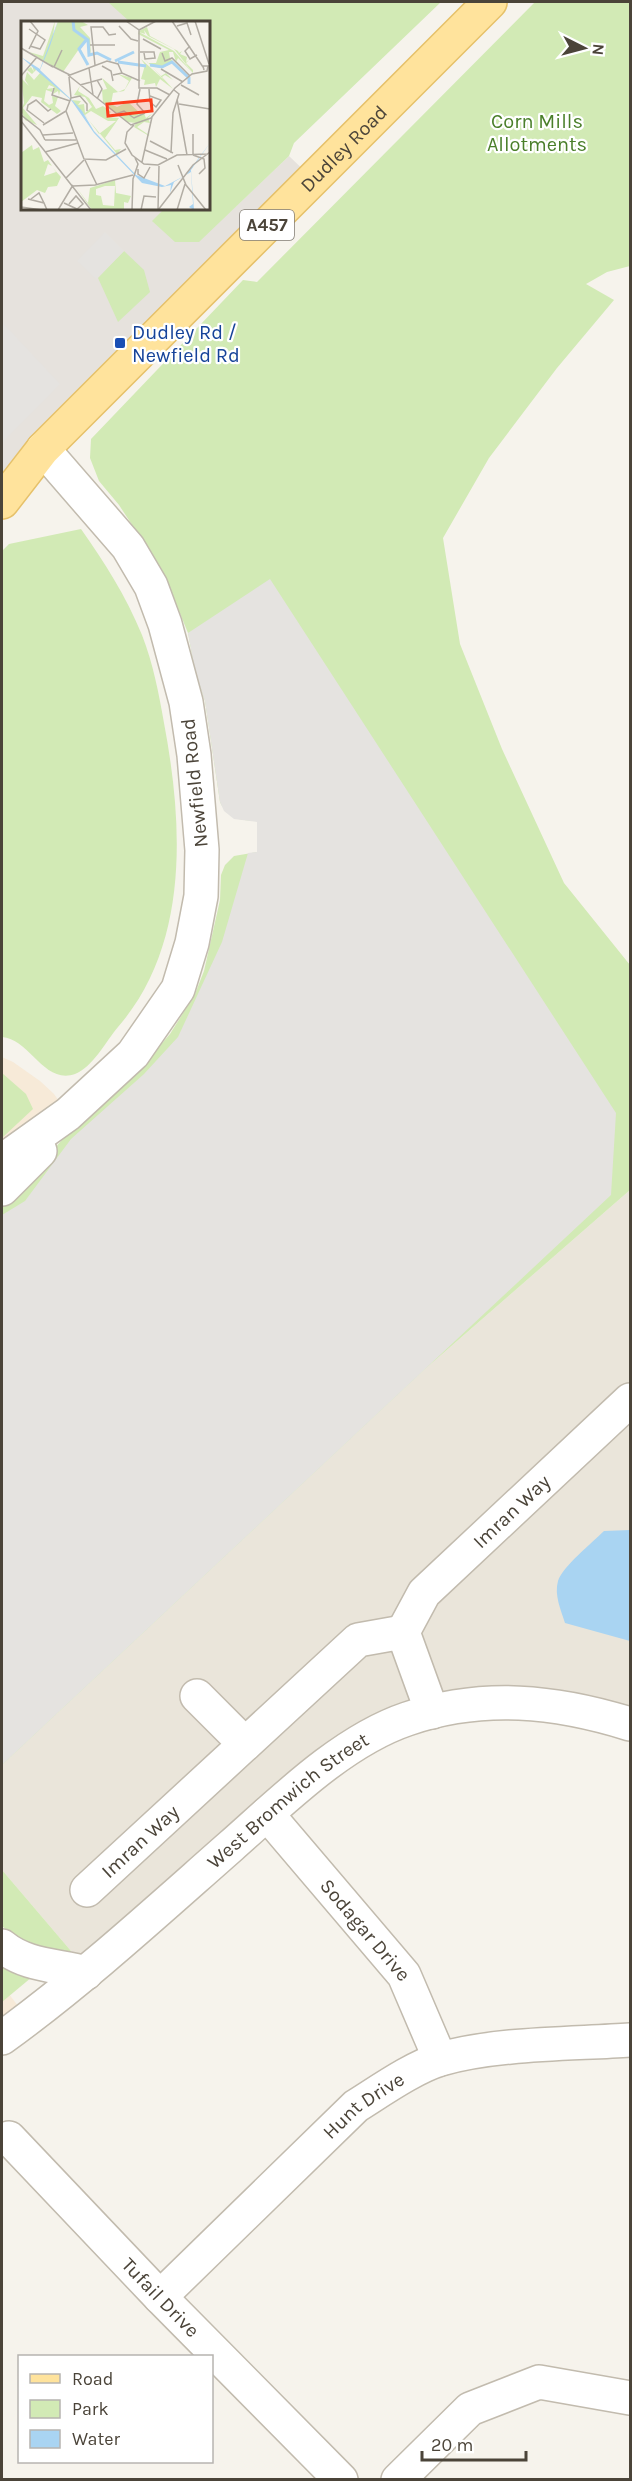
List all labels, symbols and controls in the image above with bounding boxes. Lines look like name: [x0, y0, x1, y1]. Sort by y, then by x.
north arrow: [554, 18, 614, 78]
inset map: [21, 21, 210, 210]
text: N: [588, 43, 608, 56]
street label: Dudley Road: [296, 101, 392, 197]
park label: Corn Mills Allotments: [487, 110, 587, 156]
road number: A457: [240, 210, 294, 240]
place label: Dudley Rd / Newfield Rd: [132, 321, 240, 367]
marker: Dudley Rd / Newfield Rd: [113, 336, 127, 350]
street label: Newfield Road: [176, 717, 213, 849]
street label: Imran Way: [468, 1470, 555, 1553]
street label: West Bromwich Street: [203, 1728, 373, 1874]
street label: Imran Way: [97, 1800, 184, 1883]
street label: Sodagar Drive: [315, 1874, 415, 1986]
street label: Hunt Drive: [318, 2068, 408, 2144]
street label: Tufail Drive: [117, 2253, 204, 2342]
legend: [18, 2355, 213, 2463]
text: Road: [72, 2368, 113, 2390]
text: Park: [72, 2398, 109, 2420]
scale bar: [422, 2424, 526, 2462]
text: Water: [72, 2428, 120, 2450]
text: 20 m: [431, 2434, 473, 2456]

